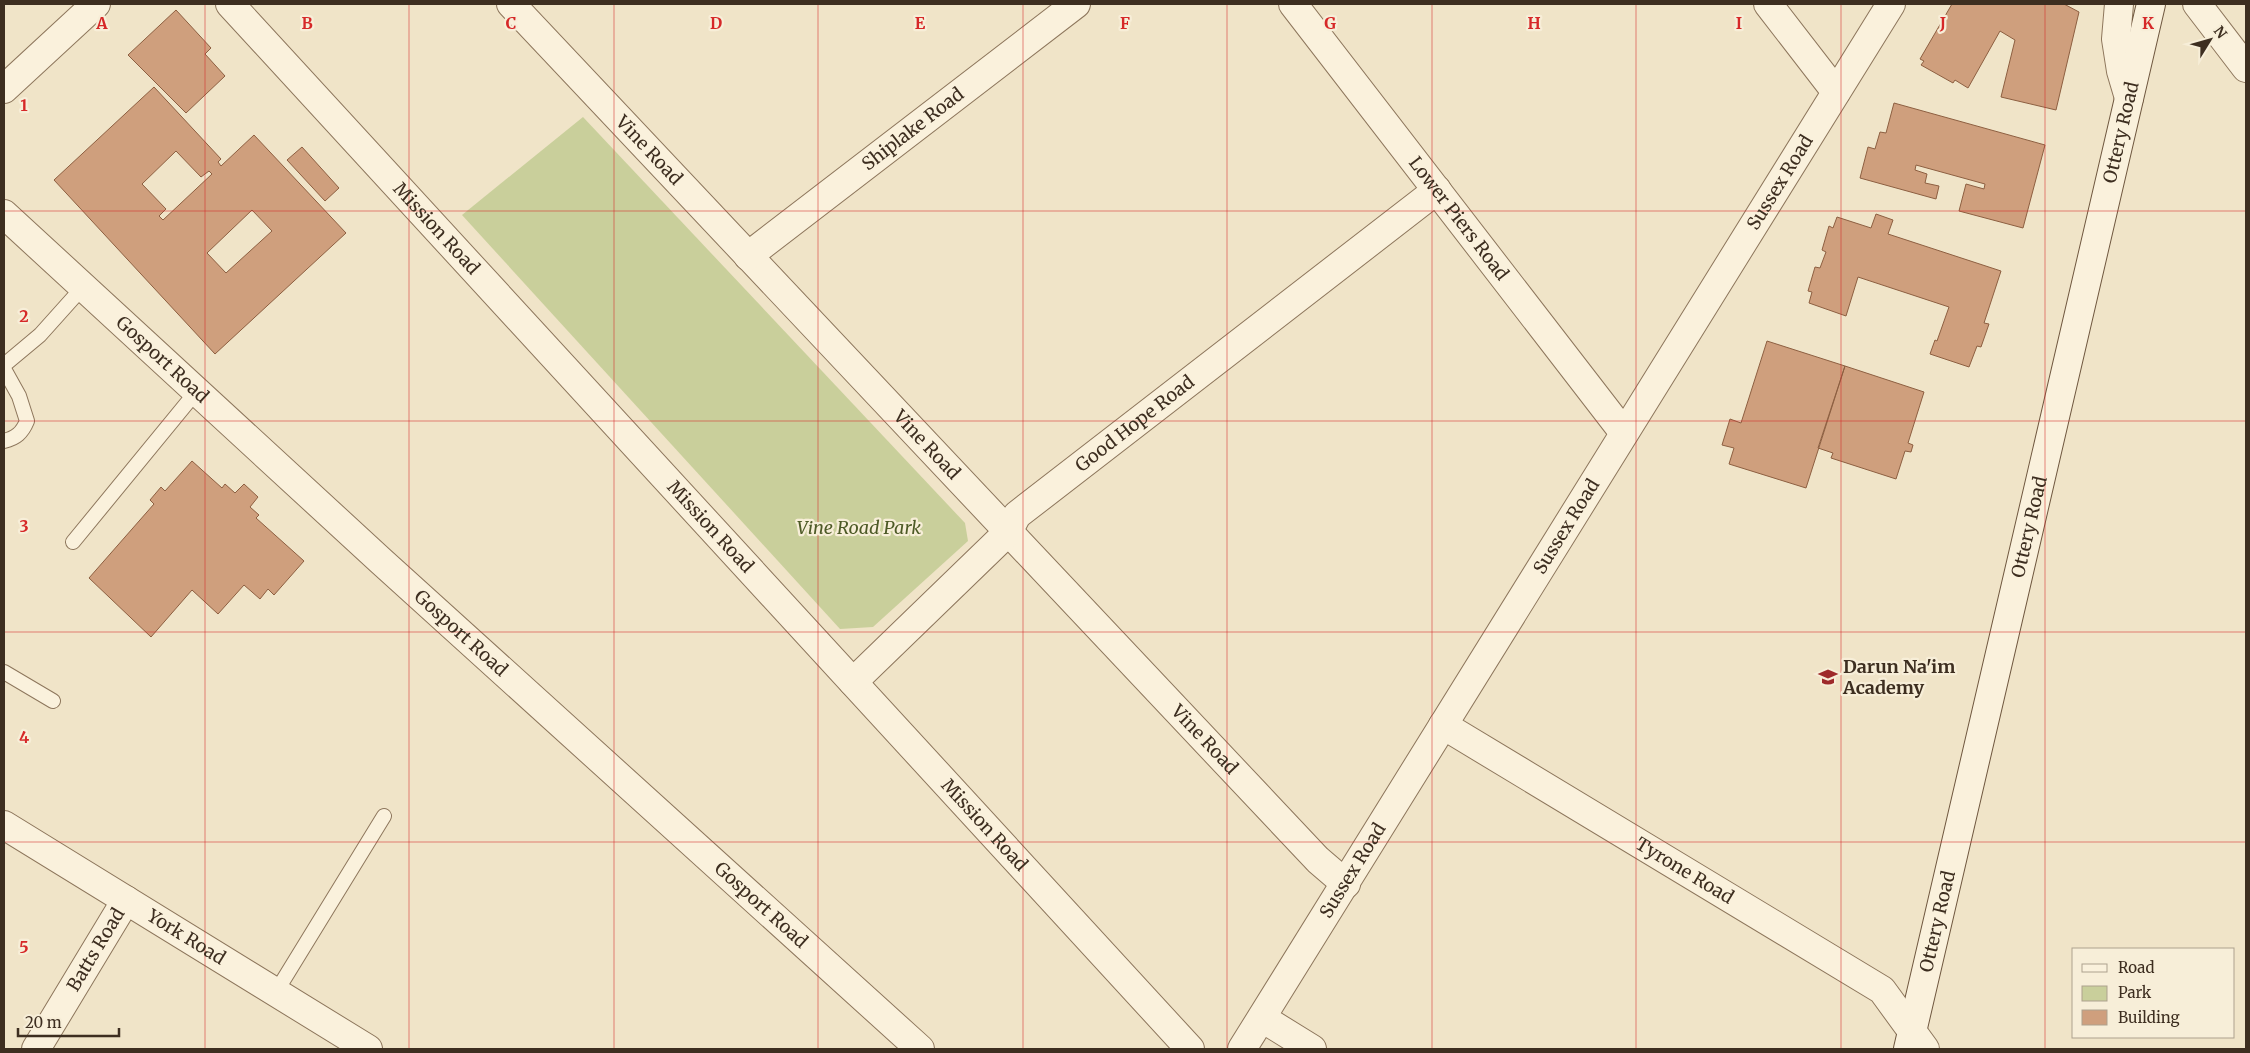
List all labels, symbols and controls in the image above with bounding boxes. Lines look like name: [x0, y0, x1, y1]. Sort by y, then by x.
text: A: [95, 13, 108, 33]
text: B: [301, 13, 313, 33]
text: C: [506, 13, 516, 33]
text: D: [710, 13, 722, 33]
text: E: [915, 13, 926, 33]
text: F: [1120, 13, 1130, 33]
text: G: [1324, 13, 1336, 33]
text: H: [1527, 13, 1541, 33]
text: I: [1736, 13, 1742, 33]
text: J: [1939, 13, 1946, 33]
text: K: [2142, 13, 2154, 33]
north arrow: [2185, 15, 2235, 65]
text: N: [2210, 22, 2231, 42]
street label: Ottery Road: [2098, 79, 2144, 185]
street label: Shiplake Road: [857, 82, 968, 175]
text: 1: [20, 95, 28, 115]
street label: Vine Road: [610, 110, 688, 190]
street label: Sussex Road: [1742, 130, 1818, 234]
street label: Lower Piers Road: [1404, 152, 1514, 285]
street label: Mission Road: [389, 177, 485, 279]
text: 2: [19, 306, 29, 326]
street label: Gosport Road: [111, 311, 214, 408]
street label: Good Hope Road: [1071, 370, 1199, 477]
street label: Vine Road: [888, 404, 965, 484]
street label: Sussex Road: [1528, 474, 1604, 578]
street label: Ottery Road: [2006, 474, 2052, 580]
street label: Mission Road: [663, 476, 759, 578]
text: 3: [19, 516, 29, 536]
park label: Vine Road Park: [797, 516, 921, 539]
street label: Gosport Road: [410, 585, 513, 681]
place label: Darun Na'im Academy: [1842, 655, 1955, 699]
school or university icon: Darun Na'im Academy: [1817, 666, 1839, 688]
street label: Vine Road: [1166, 699, 1243, 779]
text: 4: [19, 727, 29, 747]
street label: Mission Road: [937, 774, 1033, 876]
street label: Sussex Road: [1314, 818, 1391, 922]
street label: Tyrone Road: [1631, 832, 1738, 909]
street label: Gosport Road: [710, 857, 813, 953]
street label: Ottery Road: [1914, 868, 1960, 974]
street label: York Road: [142, 903, 230, 970]
street label: Batts Road: [62, 904, 130, 995]
text: 5: [19, 937, 29, 957]
legend: [2072, 948, 2235, 1038]
text: Road: [2118, 958, 2154, 977]
text: Park: [2118, 983, 2152, 1002]
scale bar: [18, 1006, 119, 1038]
text: Building: [2118, 1008, 2180, 1027]
text: 20 m: [25, 1013, 62, 1032]

